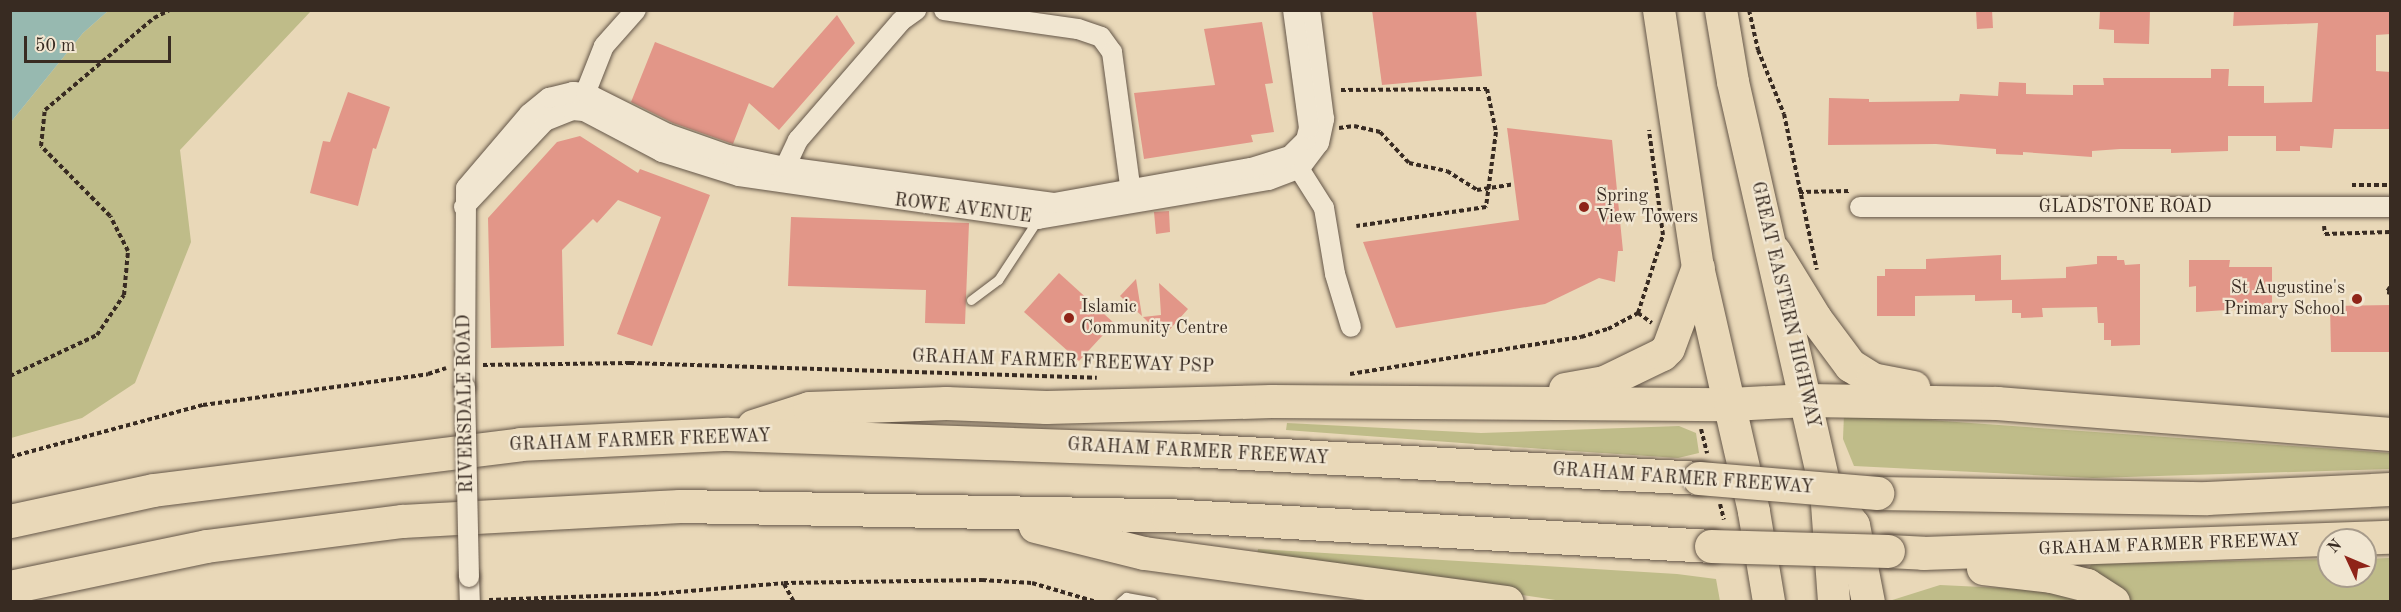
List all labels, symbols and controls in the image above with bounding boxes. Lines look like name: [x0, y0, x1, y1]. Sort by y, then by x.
scale bar: [27, 24, 174, 62]
text: 50 m: [35, 37, 75, 55]
street label: GREAT EASTERN HIGHWAY: [1746, 180, 1824, 430]
place label: Spring View Towers: [1596, 186, 1698, 228]
street label: ROWE AVENUE: [893, 190, 1033, 228]
street label: GLADSTONE ROAD: [2039, 196, 2211, 218]
marker: Spring View Towers: [1577, 200, 1591, 214]
place label: St Augustine's Primary School: [2224, 278, 2345, 320]
marker: St Augustine's Primary School: [2350, 292, 2364, 306]
place label: Islamic Community Centre: [1081, 297, 1228, 340]
marker: Islamic Community Centre: [1062, 311, 1076, 325]
street label: RIVERSDALE ROAD: [454, 314, 478, 494]
street label: GRAHAM FARMER FREEWAY PSP: [912, 346, 1214, 378]
street label: GRAHAM FARMER FREEWAY: [509, 426, 771, 456]
street label: GRAHAM FARMER FREEWAY: [1067, 434, 1329, 470]
street label: GRAHAM FARMER FREEWAY: [1552, 459, 1814, 499]
north arrow: [2317, 528, 2377, 588]
street label: GRAHAM FARMER FREEWAY: [2038, 530, 2300, 560]
text: N: [2325, 537, 2345, 557]

